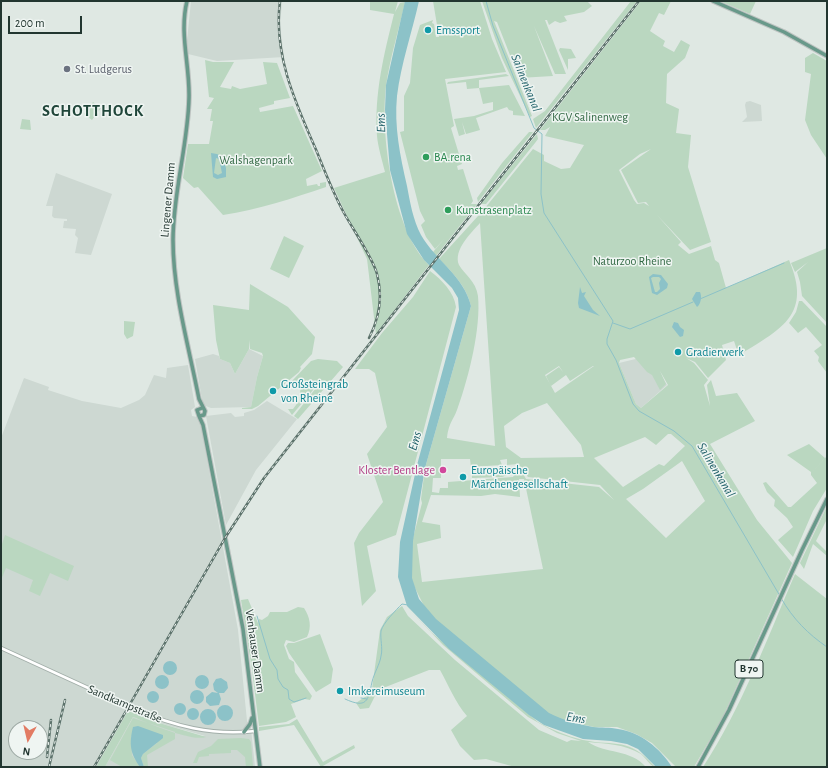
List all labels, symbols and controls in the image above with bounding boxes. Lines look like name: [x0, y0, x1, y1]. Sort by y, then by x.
scale bar: [10, 8, 84, 34]
text: 200 m: [15, 17, 45, 29]
place label: Emssport: [436, 23, 480, 37]
marker: Emssport: [423, 25, 433, 35]
water label: Salinenkanal: [507, 52, 545, 114]
place label: St. Ludgerus: [75, 62, 132, 76]
marker: St. Ludgerus: [62, 64, 72, 74]
district label: SCHOTTHOCK: [42, 101, 144, 121]
park label: KGV Salinenweg: [552, 110, 628, 124]
water label: Ems: [373, 113, 389, 133]
place label: BA.rena: [434, 150, 471, 164]
marker: BA.rena: [421, 152, 431, 162]
park label: Walshagenpark: [219, 153, 293, 167]
street label: Lingener Damm: [158, 162, 178, 238]
place label: Kunstrasenplatz: [456, 203, 532, 217]
marker: Kunstrasenplatz: [443, 205, 453, 215]
park label: Naturzoo Rheine: [593, 254, 671, 268]
place label: Gradierwerk: [686, 345, 744, 359]
marker: Gradierwerk: [673, 347, 683, 357]
place label: Großsteingrab von Rheine: [281, 377, 348, 405]
marker: Großsteingrab von Rheine: [268, 386, 278, 396]
water label: Ems: [405, 430, 425, 452]
water label: Salinenkanal: [694, 440, 738, 500]
place label: Kloster Bentlage: [358, 463, 435, 477]
place label: Europäische Märchengesellschaft: [471, 463, 568, 491]
marker: Kloster Bentlage: [438, 465, 448, 475]
marker: Europäische Märchengesellschaft: [458, 472, 468, 482]
street label: Venhauser Damm: [242, 608, 268, 694]
road number: B 70: [735, 660, 763, 678]
street label: Sandkampstraße: [86, 682, 164, 726]
place label: Imkereimuseum: [348, 684, 425, 698]
marker: Imkereimuseum: [335, 686, 345, 696]
water label: Ems: [565, 709, 587, 727]
north arrow: [8, 720, 48, 760]
text: N: [22, 745, 31, 757]

